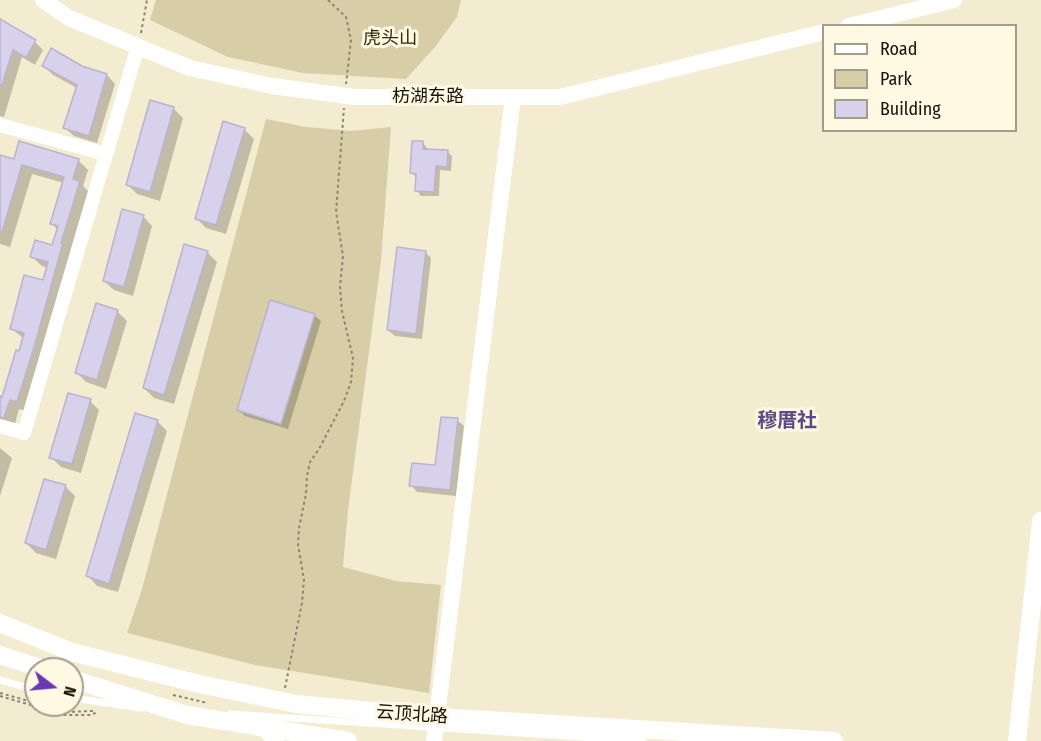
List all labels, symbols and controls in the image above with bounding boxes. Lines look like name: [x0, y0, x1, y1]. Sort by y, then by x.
legend: [822, 24, 1017, 132]
park label: 虎头山: [363, 28, 417, 50]
text: Road: [880, 38, 917, 60]
text: Park: [880, 68, 912, 90]
street label: 枋湖东路: [392, 86, 464, 108]
text: Building: [880, 98, 941, 120]
district label: 穆厝社: [757, 409, 817, 433]
north arrow: [24, 657, 84, 717]
text: N: [59, 684, 80, 699]
street label: 云顶北路: [375, 702, 449, 728]

